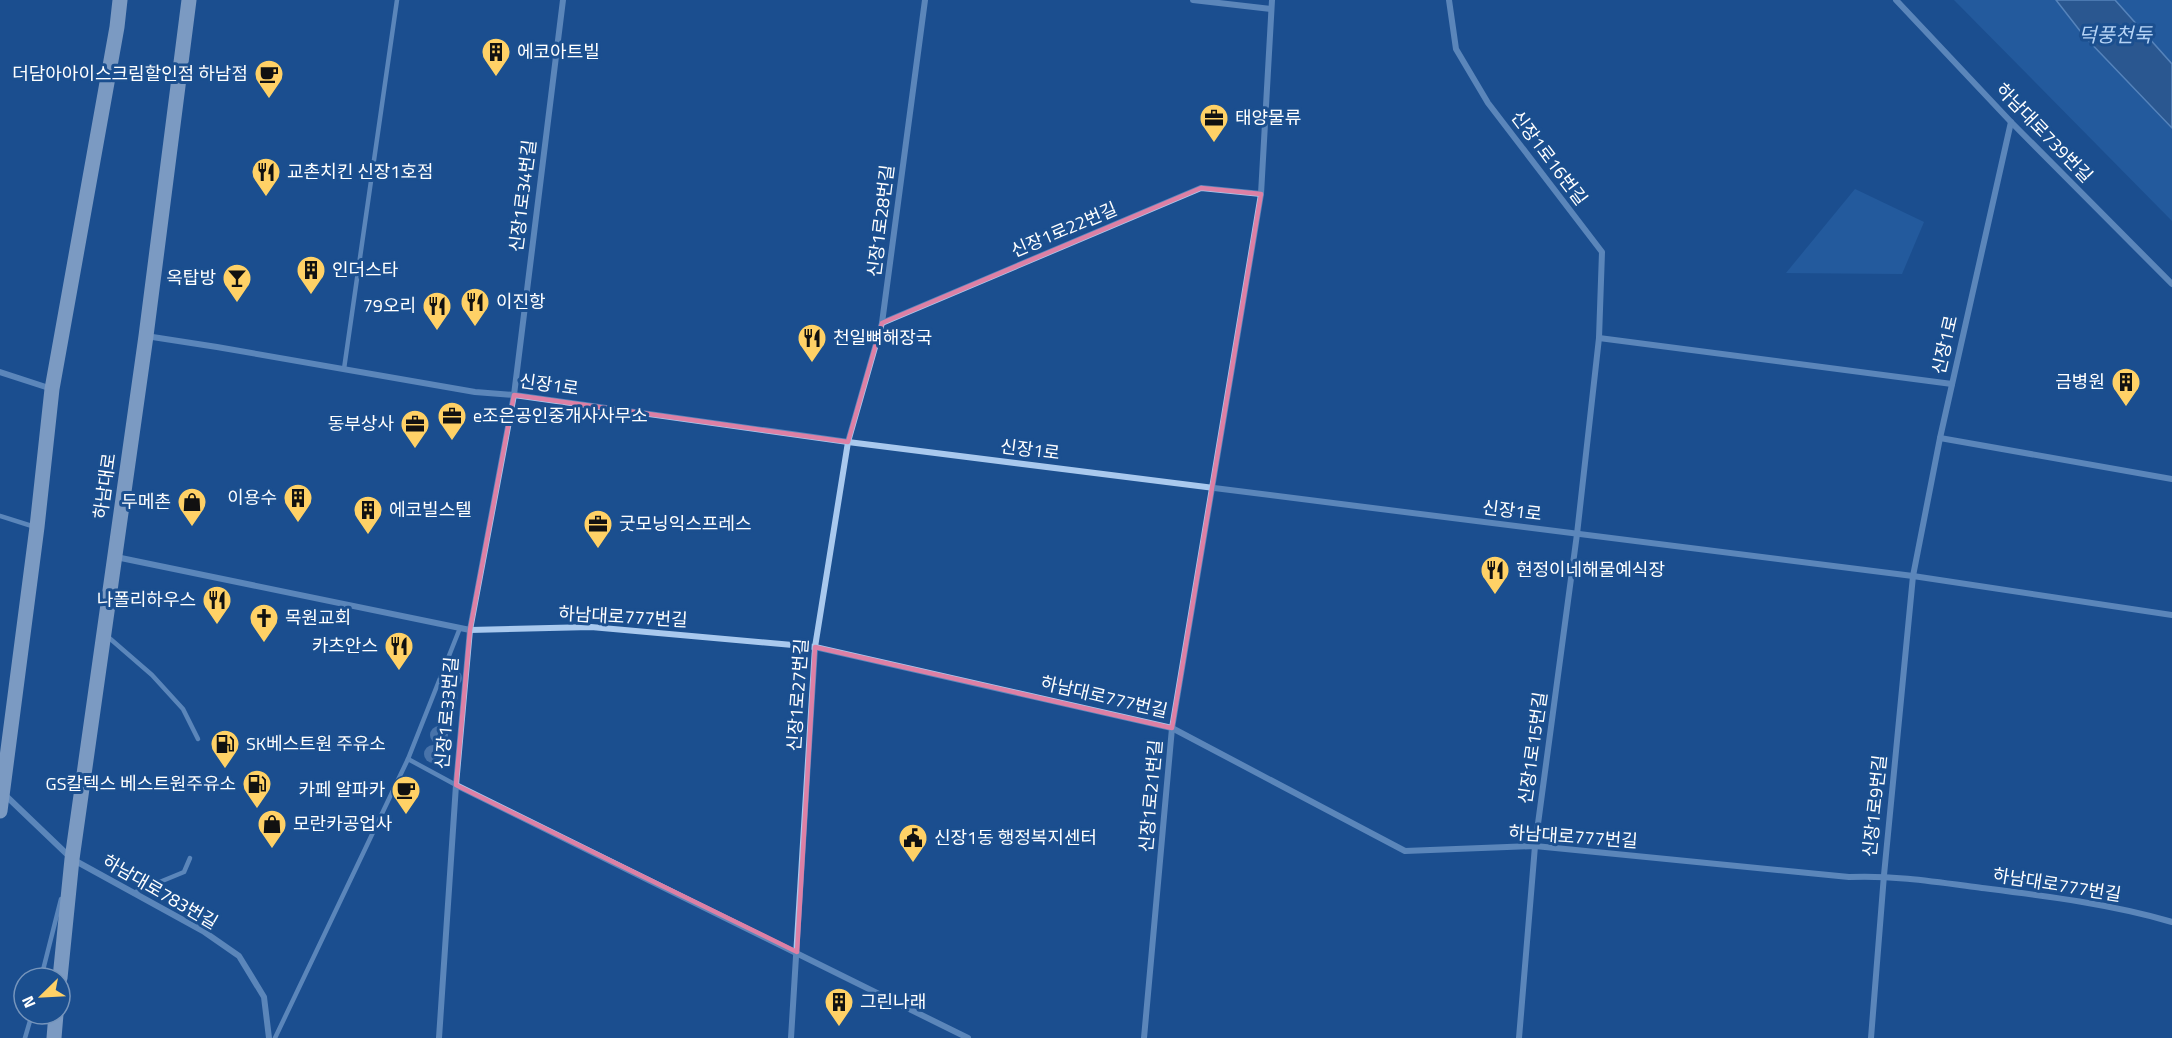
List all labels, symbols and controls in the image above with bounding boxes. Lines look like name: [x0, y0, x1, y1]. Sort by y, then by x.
water label: 덕풍천둑: [2078, 19, 2153, 50]
building icon: 에코아트빌: [480, 36, 512, 78]
place label: 에코아트빌: [517, 38, 600, 65]
cafe icon: 더담아아이스크림할인점 하남점: [253, 58, 285, 100]
place label: 더담아아이스크림할인점 하남점: [12, 60, 248, 87]
street label: 하남대로739번길: [1990, 77, 2099, 189]
office icon: 태양물류: [1198, 102, 1230, 144]
place label: 태양물류: [1235, 104, 1301, 131]
street label: 신장1로16번길: [1505, 104, 1594, 211]
street label: 신장1로34번길: [502, 138, 543, 254]
restaurant icon: 교촌치킨 신장1호점: [250, 156, 282, 198]
place label: 교촌치킨 신장1호점: [287, 158, 434, 185]
street label: 신장1로28번길: [860, 163, 901, 279]
street label: 신장1로22번길: [1006, 195, 1121, 264]
building icon: 인더스타: [295, 254, 327, 296]
place label: 인더스타: [332, 256, 399, 283]
bar icon: 옥탑방: [221, 262, 253, 304]
place label: 옥탑방: [166, 264, 216, 291]
restaurant icon: 이진항: [459, 286, 491, 328]
place label: 이진항: [496, 288, 546, 315]
restaurant icon: 79오리: [421, 290, 453, 332]
place label: 79오리: [363, 292, 416, 319]
street label: 신장1로: [1925, 313, 1964, 377]
restaurant icon: 천일뼈해장국: [796, 322, 828, 364]
place label: 천일뼈해장국: [833, 324, 932, 351]
building icon: 금병원: [2110, 366, 2142, 408]
street label: 신장1로: [518, 367, 581, 402]
place label: 금병원: [2055, 368, 2105, 395]
office icon: e조은공인중개사사무소: [436, 400, 468, 442]
place label: e조은공인중개사사무소: [473, 402, 648, 429]
office icon: 동부상사: [399, 408, 431, 450]
place label: 동부상사: [328, 410, 394, 437]
street label: 신장1로: [999, 432, 1061, 467]
street label: 하남대로: [87, 451, 122, 521]
building icon: 이용수: [282, 482, 314, 524]
place label: 이용수: [227, 484, 277, 511]
shop icon: 두메촌: [176, 486, 208, 528]
place label: 두메촌: [121, 488, 171, 515]
street label: 신장1로: [1481, 493, 1543, 528]
building icon: 에코빌스텔: [352, 494, 384, 536]
place label: 에코빌스텔: [389, 496, 472, 523]
office icon: 굿모닝익스프레스: [582, 508, 614, 550]
place label: 굿모닝익스프레스: [619, 510, 751, 537]
restaurant icon: 현정이네해물예식장: [1479, 554, 1511, 596]
place label: 현정이네해물예식장: [1516, 556, 1665, 583]
restaurant icon: 나폴리하우스: [201, 584, 233, 626]
place label: 나폴리하우스: [97, 586, 196, 613]
street label: 하남대로777번길: [558, 600, 688, 633]
church icon: 목원교회: [248, 602, 280, 644]
place label: 목원교회: [285, 604, 351, 631]
restaurant icon: 카츠안스: [383, 630, 415, 672]
place label: 카츠안스: [312, 632, 378, 659]
street label: 신장1로27번길: [780, 638, 815, 752]
street label: 신장1로33번길: [428, 655, 465, 770]
street label: 하남대로777번길: [1038, 669, 1170, 724]
street label: 신장1로15번길: [1511, 690, 1554, 806]
fuel station icon: SK베스트원 주유소: [209, 728, 241, 770]
place label: SK베스트원 주유소: [246, 730, 386, 757]
street label: 신장1로21번길: [1132, 738, 1169, 853]
street label: 신장1로9번길: [1856, 753, 1893, 859]
fuel station icon: GS칼텍스 베스트원주유소: [241, 768, 273, 810]
place label: GS칼텍스 베스트원주유소: [46, 770, 236, 797]
cafe icon: 카페 알파카: [390, 774, 422, 816]
place label: 카페 알파카: [298, 776, 385, 803]
shop icon: 모란카공업사: [256, 808, 288, 850]
place label: 모란카공업사: [293, 810, 393, 837]
street label: 하남대로777번길: [1507, 819, 1639, 854]
public building icon: 신장1동 행정복지센터: [897, 822, 929, 864]
place label: 신장1동 행정복지센터: [934, 824, 1097, 851]
street label: 하남대로783번길: [97, 847, 223, 936]
street label: 하남대로777번길: [1991, 861, 2123, 908]
north arrow: [12, 966, 72, 1026]
building icon: 그린나래: [823, 986, 855, 1028]
place label: 그린나래: [860, 988, 926, 1015]
text: N: [15, 992, 42, 1012]

